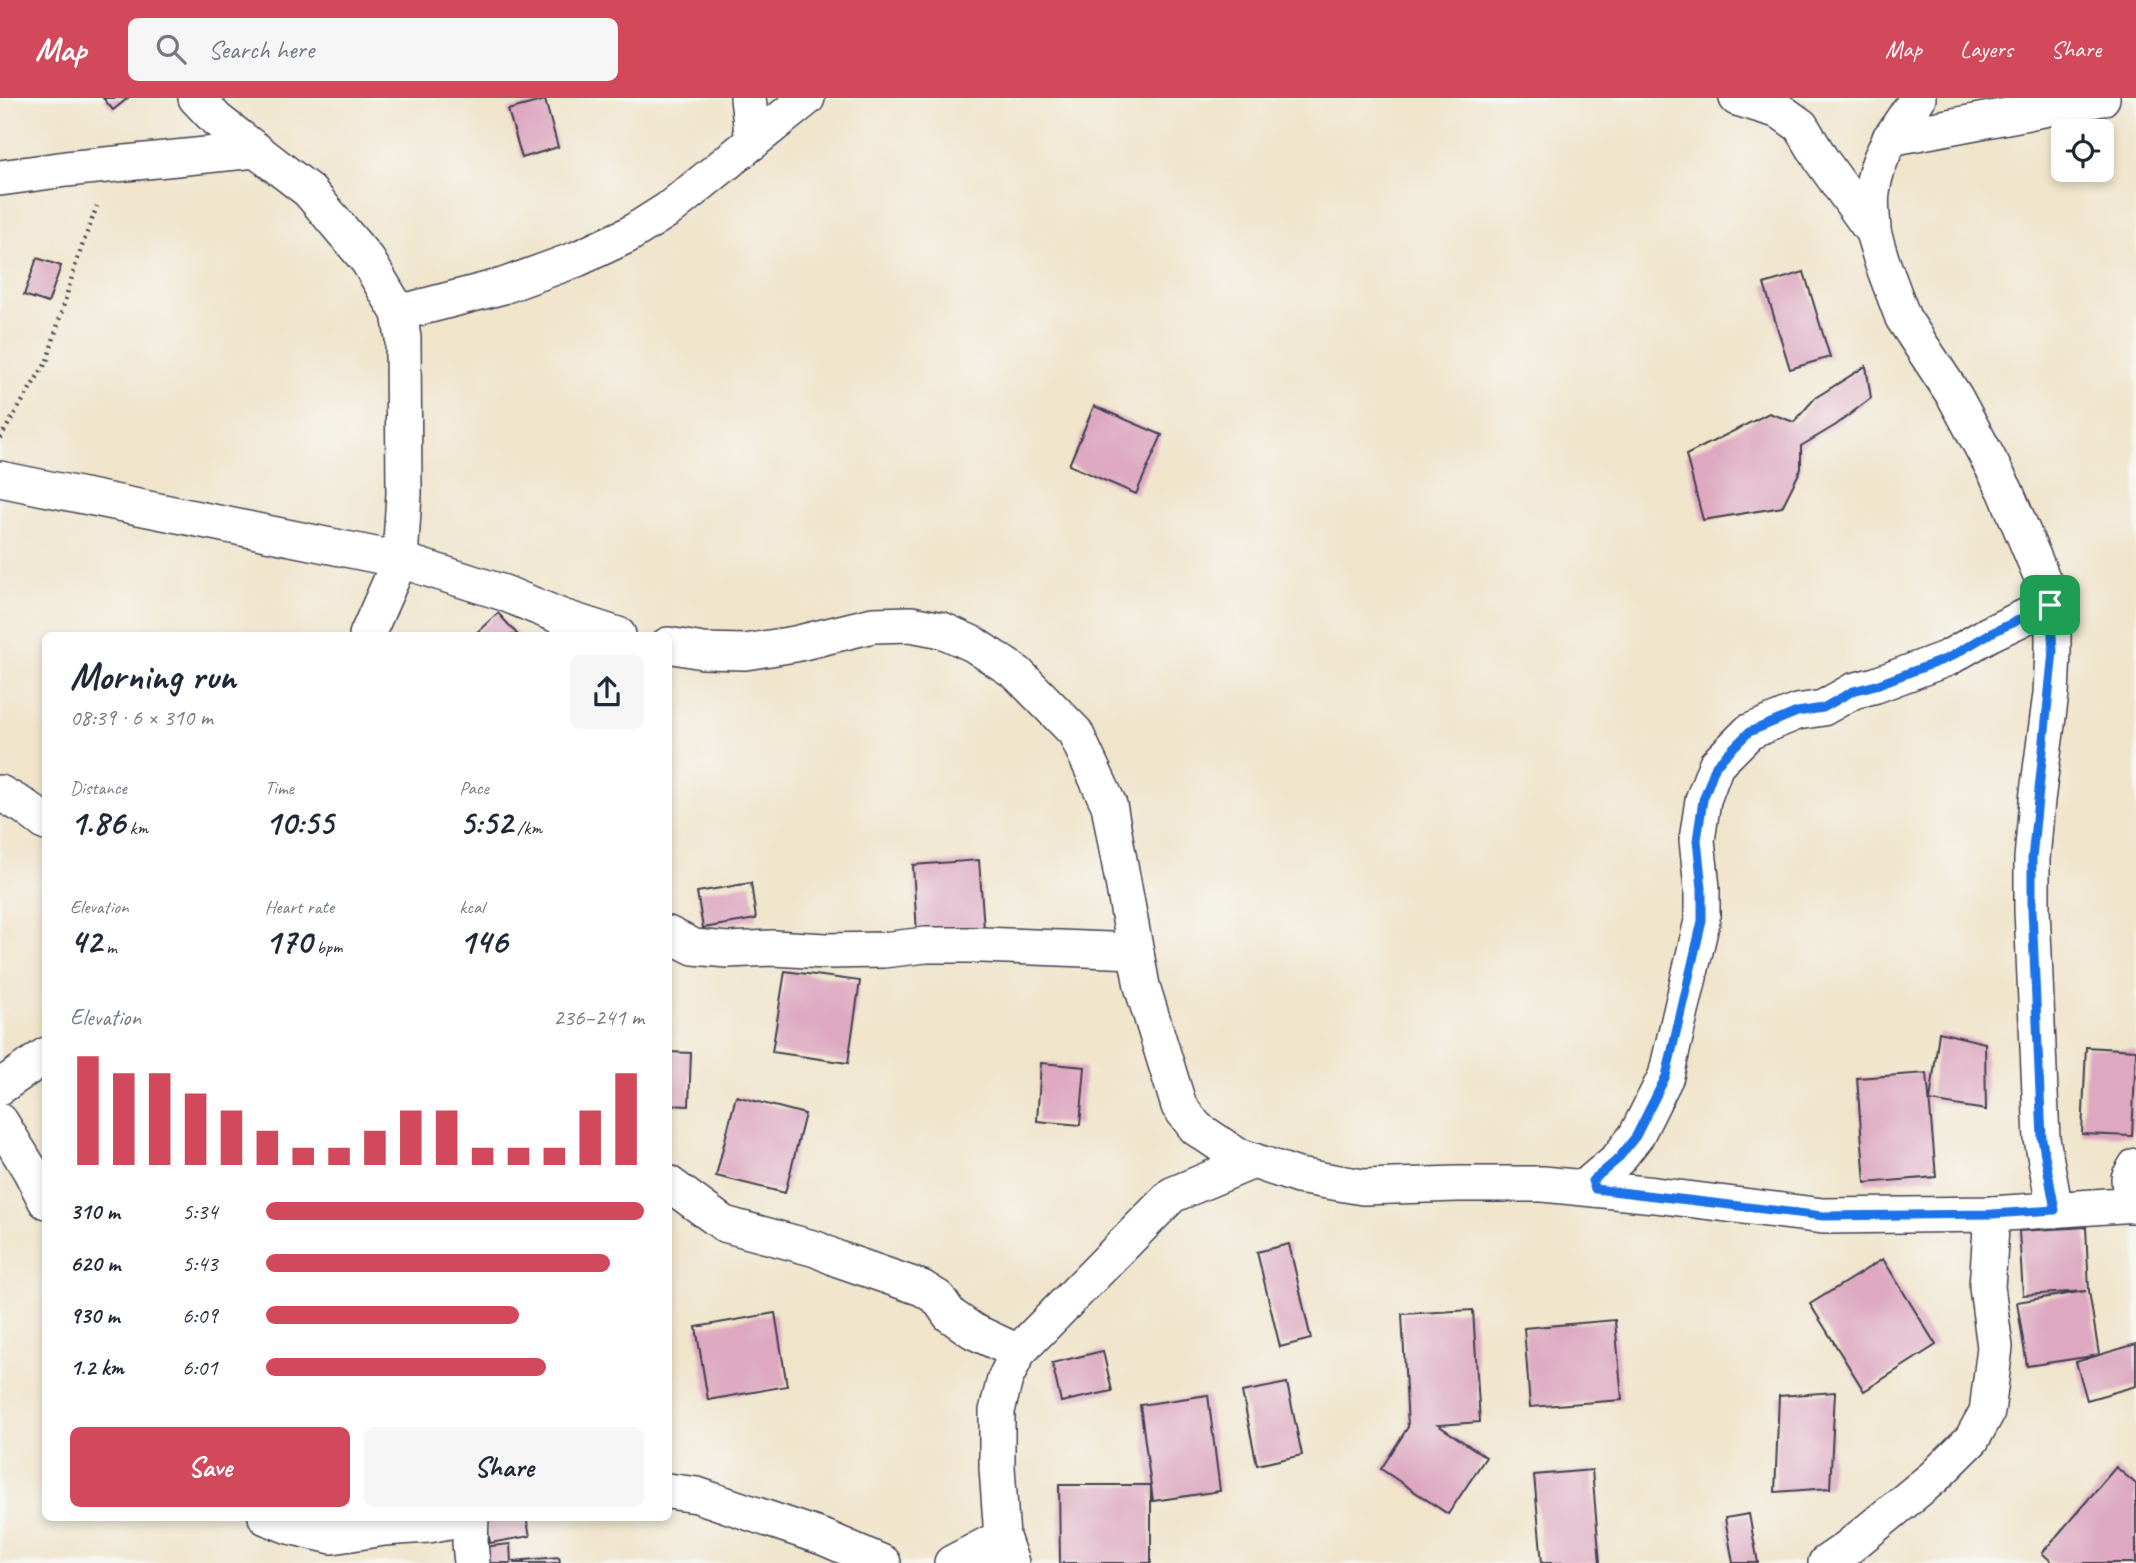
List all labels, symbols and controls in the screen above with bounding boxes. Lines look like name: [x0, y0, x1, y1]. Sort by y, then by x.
search box: [128, 18, 618, 81]
text: Map: [35, 28, 86, 70]
icon: search: [152, 30, 190, 68]
text: Search here: [208, 33, 314, 66]
text: Map: [1885, 34, 1922, 64]
text: Layers: [1960, 34, 2013, 64]
text: Share: [2051, 34, 2101, 64]
map controls: [2051, 119, 2114, 182]
button: locate: [2051, 119, 2114, 182]
pin: [2020, 575, 2080, 635]
icon: arrive: [2031, 586, 2069, 624]
text: Morning run: [70, 653, 236, 700]
button: share: [570, 655, 644, 729]
text: 08:39 · 6 × 310 m: [70, 703, 213, 732]
text: Distance: [70, 776, 127, 800]
text: Time: [265, 776, 294, 800]
text: Pace: [459, 776, 489, 800]
text: 1.86: [70, 800, 125, 845]
text: 10:55: [265, 800, 333, 845]
text: 5:52: [459, 800, 512, 845]
text: km: [125, 816, 148, 840]
text: /km: [512, 816, 542, 840]
text: Elevation: [70, 895, 128, 919]
text: Heart rate: [265, 895, 334, 919]
text: kcal: [459, 895, 484, 919]
text: 42: [70, 919, 102, 964]
text: 170: [265, 919, 312, 964]
text: 146: [459, 919, 507, 964]
text: m: [102, 935, 117, 959]
text: bpm: [312, 935, 342, 959]
text: Elevation: [70, 1003, 141, 1032]
text: 236–241 m: [553, 1003, 644, 1032]
text: 310 m: [70, 1197, 120, 1226]
text: 5:34: [182, 1197, 218, 1226]
text: 620 m: [70, 1249, 120, 1278]
text: 5:43: [182, 1249, 218, 1278]
text: 930 m: [70, 1301, 119, 1330]
text: 6:09: [182, 1301, 218, 1330]
text: 1.2 km: [70, 1353, 124, 1382]
text: 6:01: [182, 1353, 218, 1382]
button: Save: [70, 1427, 350, 1507]
button: Share: [364, 1427, 644, 1507]

